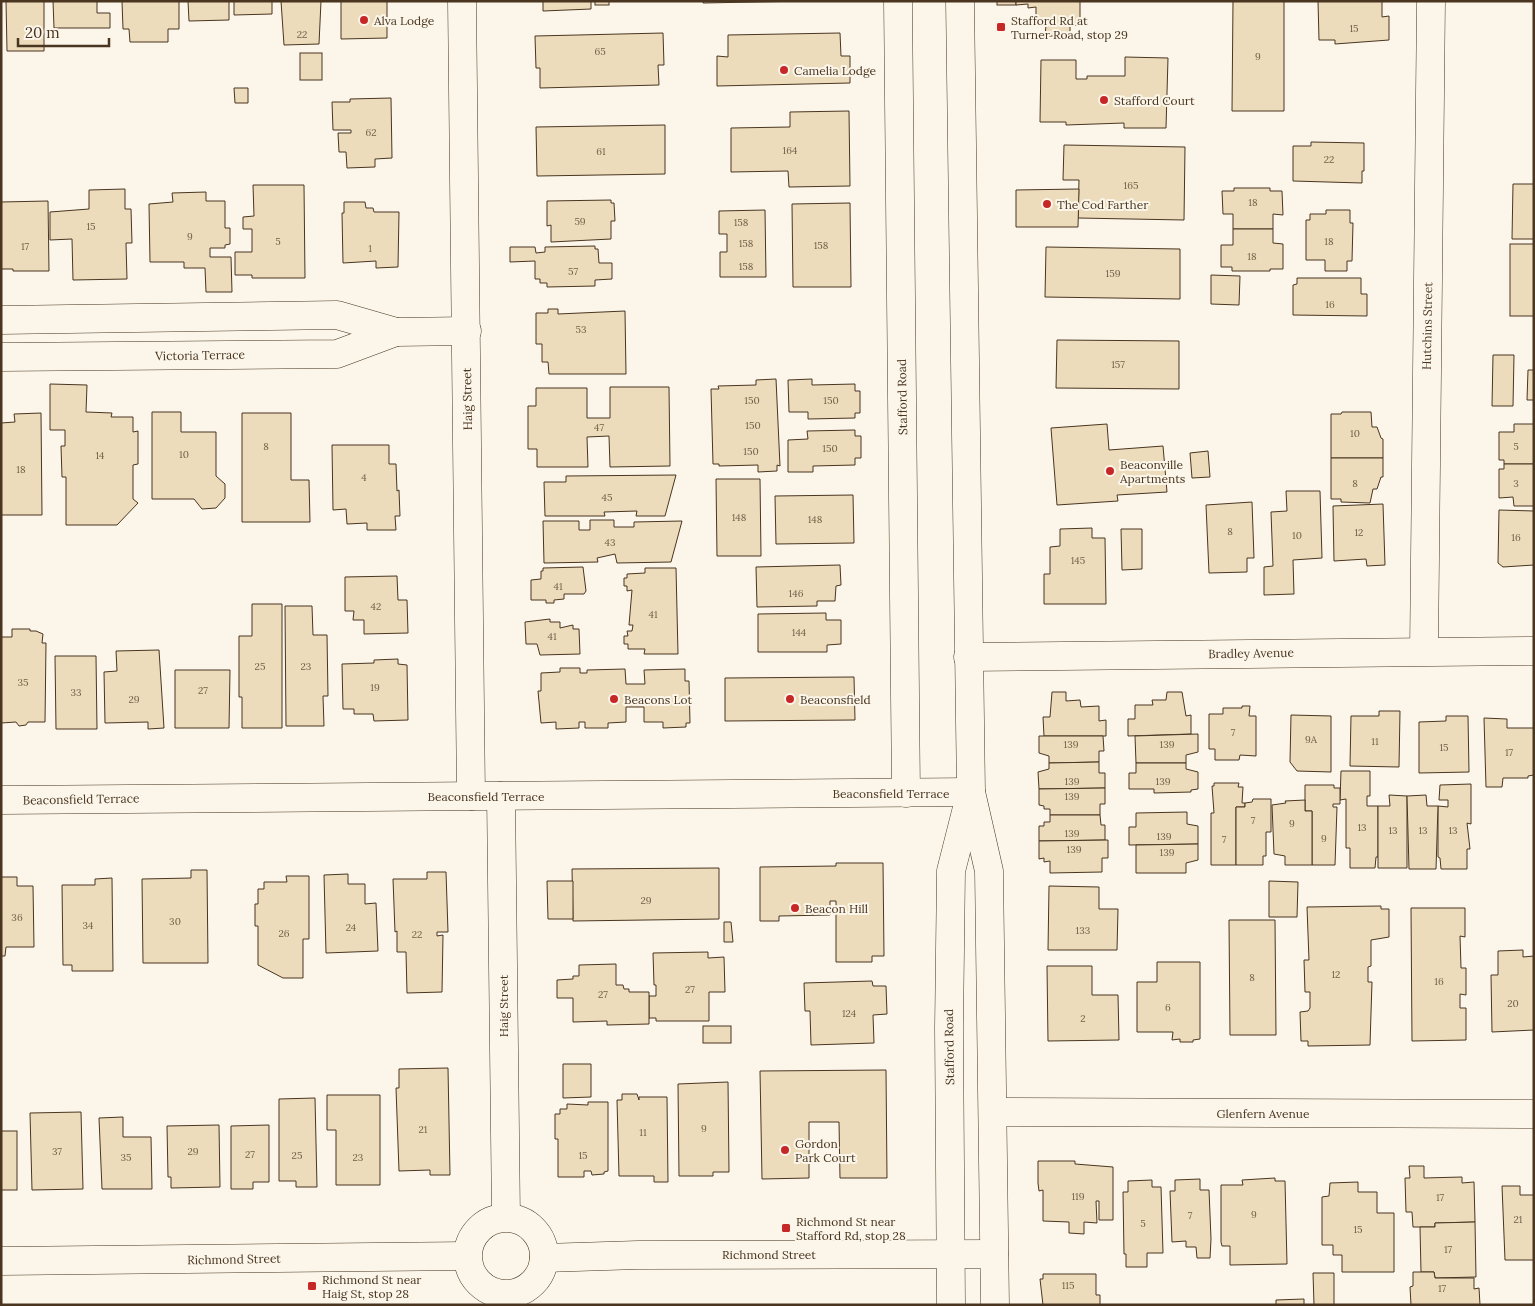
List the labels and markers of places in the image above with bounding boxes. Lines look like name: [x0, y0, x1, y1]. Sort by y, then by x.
place label: Alva Lodge: [373, 13, 435, 28]
place label: Stafford Rd at Turner Road, stop 29: [1011, 13, 1128, 42]
marker: Alva Lodge: [358, 14, 370, 26]
marker: Stafford Rd at Turner Road, stop 29: [995, 21, 1007, 33]
place label: Camelia Lodge: [794, 63, 877, 78]
marker: Camelia Lodge: [778, 64, 790, 76]
place label: Stafford Court: [1114, 93, 1195, 108]
marker: Stafford Court: [1098, 94, 1110, 106]
place label: The Cod Farther: [1057, 197, 1149, 212]
marker: The Cod Farther: [1041, 198, 1053, 210]
place label: Beaconville Apartments: [1119, 457, 1186, 486]
marker: Beaconville Apartments: [1104, 465, 1116, 477]
place label: Beacons Lot: [624, 692, 692, 707]
place label: Beaconsfield: [800, 692, 871, 707]
marker: Beacons Lot: [608, 693, 620, 705]
marker: Beaconsfield: [784, 693, 796, 705]
place label: Beacon Hill: [805, 901, 868, 916]
marker: Beacon Hill: [789, 902, 801, 914]
place label: Gordon Park Court: [795, 1136, 856, 1165]
marker: Gordon Park Court: [779, 1144, 791, 1156]
place label: Richmond St near Stafford Rd, stop 28: [796, 1214, 906, 1243]
marker: Richmond St near Stafford Rd, stop 28: [780, 1222, 792, 1234]
place label: Richmond St near Haig St, stop 28: [322, 1272, 422, 1301]
marker: Richmond St near Haig St, stop 28: [306, 1280, 318, 1292]

